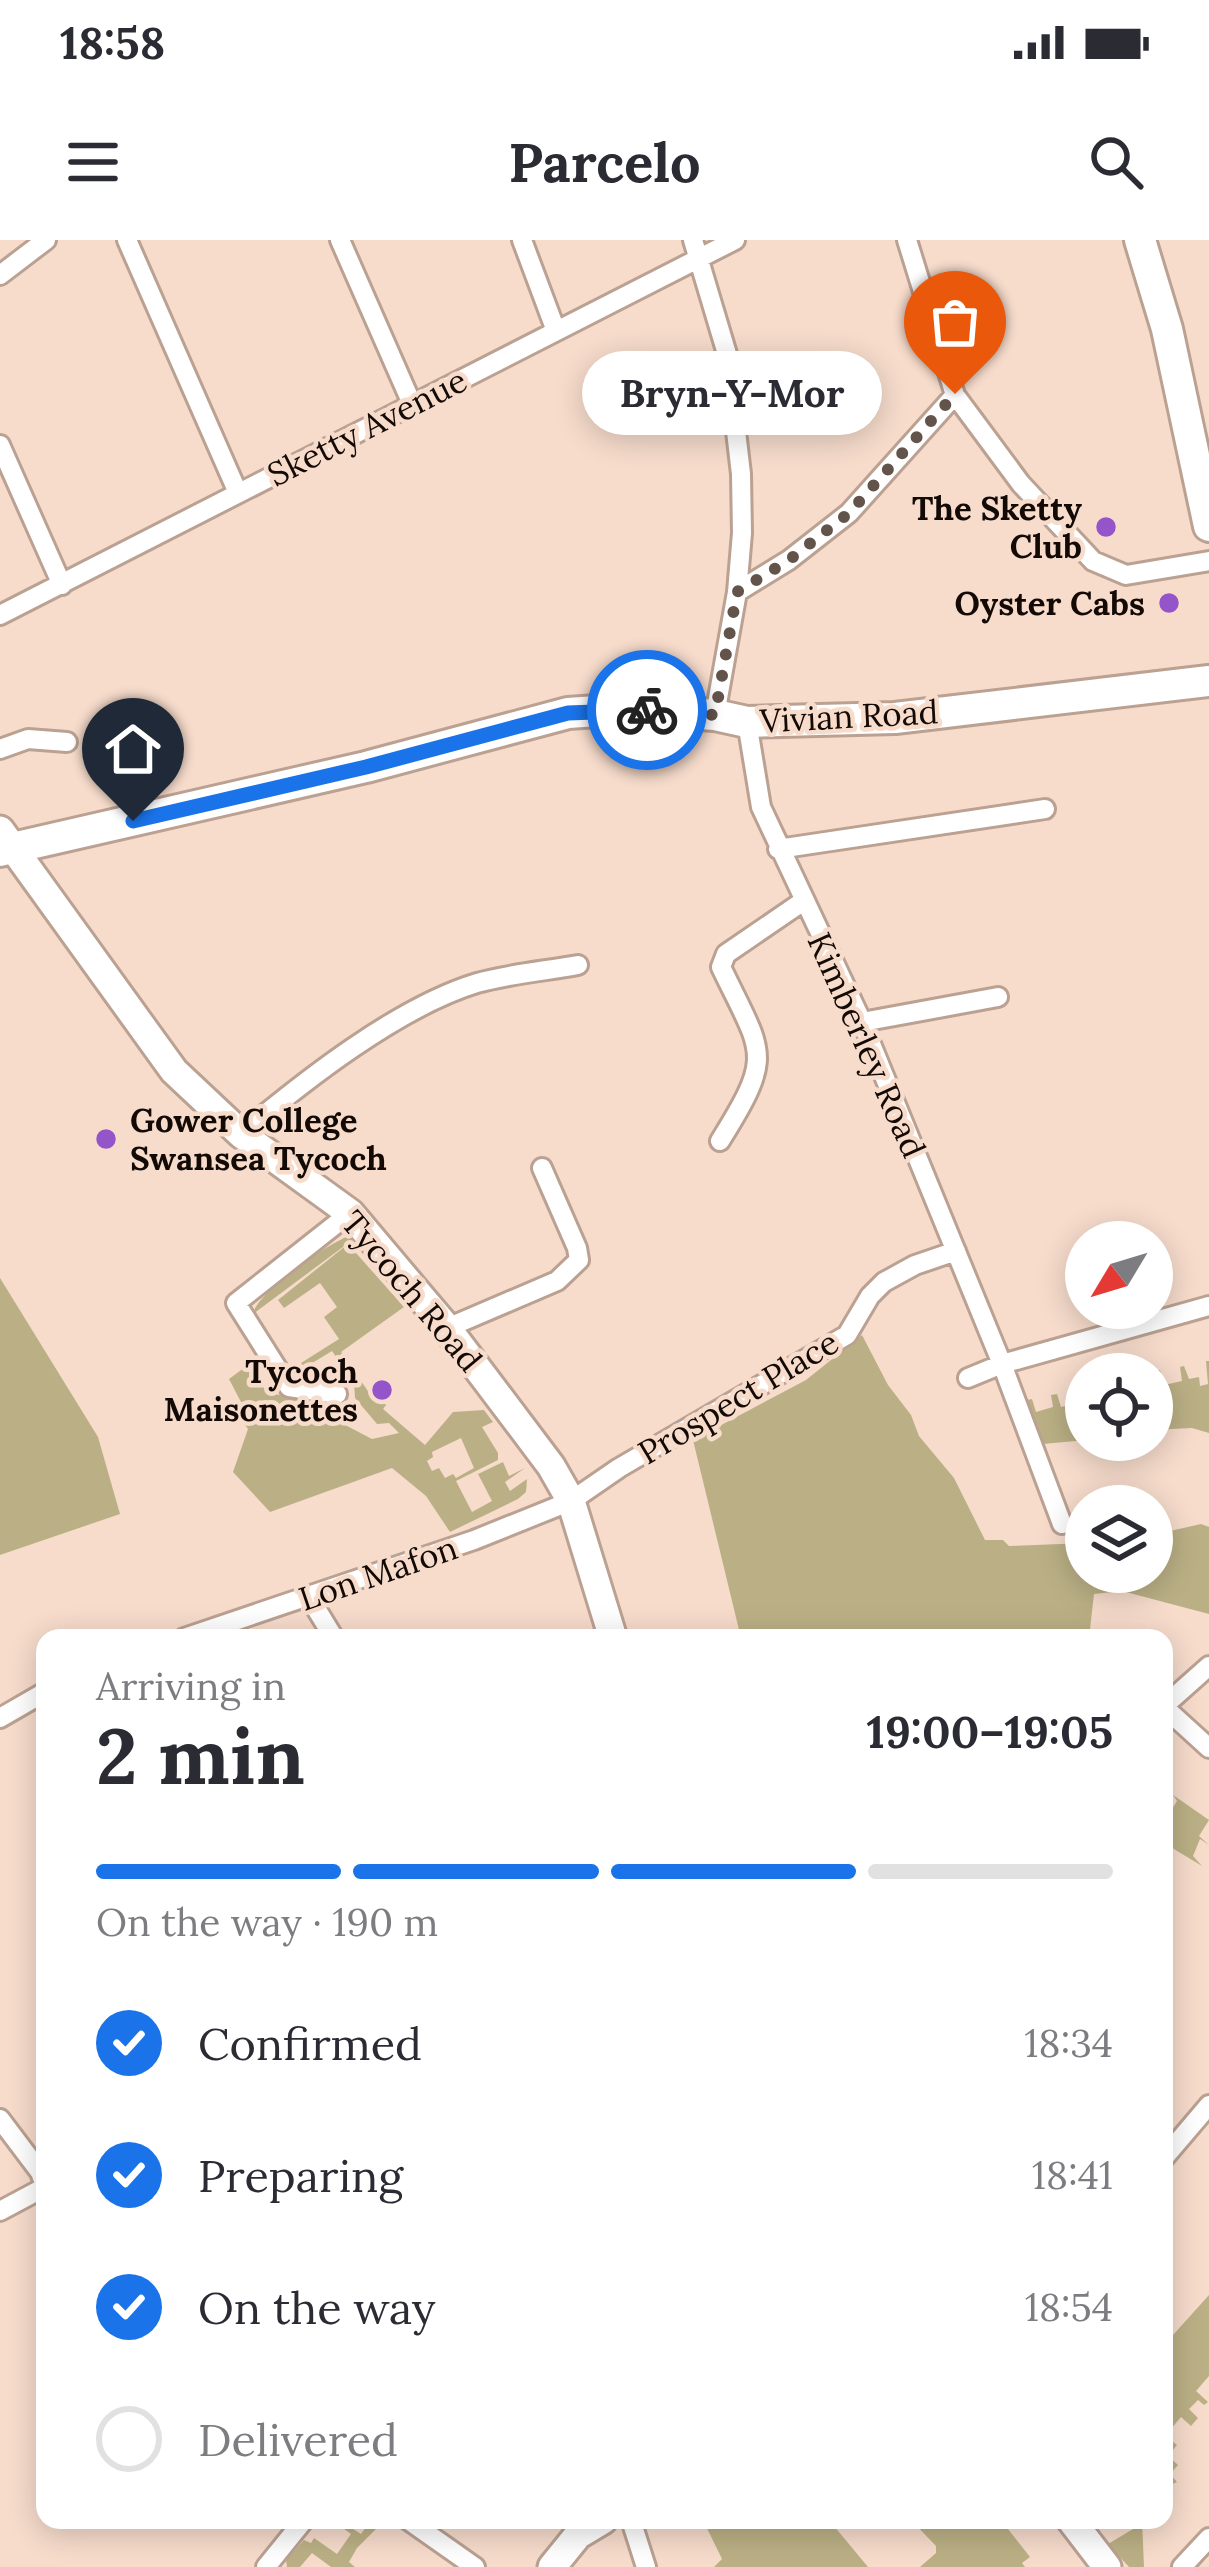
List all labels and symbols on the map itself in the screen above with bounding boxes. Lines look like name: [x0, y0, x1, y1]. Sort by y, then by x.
pin: [904, 271, 1006, 394]
callout: Bryn-Y-Mor: [583, 352, 883, 436]
street label: Sketty Avenue: [260, 359, 474, 495]
place label: The Sketty Club: [912, 487, 1083, 567]
marker: The Sketty Club: [1093, 514, 1119, 540]
place label: Oyster Cabs: [955, 582, 1145, 624]
marker: Oyster Cabs: [1156, 590, 1182, 616]
courier: [587, 650, 707, 770]
street label: Vivian Road: [758, 690, 939, 742]
pin: [82, 698, 184, 821]
street label: Kimberley Road: [799, 926, 935, 1164]
place label: Gower College Swansea Tycoch: [130, 1099, 387, 1179]
marker: Gower College Swansea Tycoch: [93, 1126, 119, 1152]
street label: Tycoch Road: [332, 1202, 492, 1380]
north arrow: [1065, 1221, 1173, 1329]
street label: Prospect Place: [630, 1321, 846, 1473]
place label: Tycoch Maisonettes: [164, 1350, 358, 1430]
marker: Tycoch Maisonettes: [369, 1377, 395, 1403]
street label: Lon Mafon: [293, 1526, 463, 1620]

